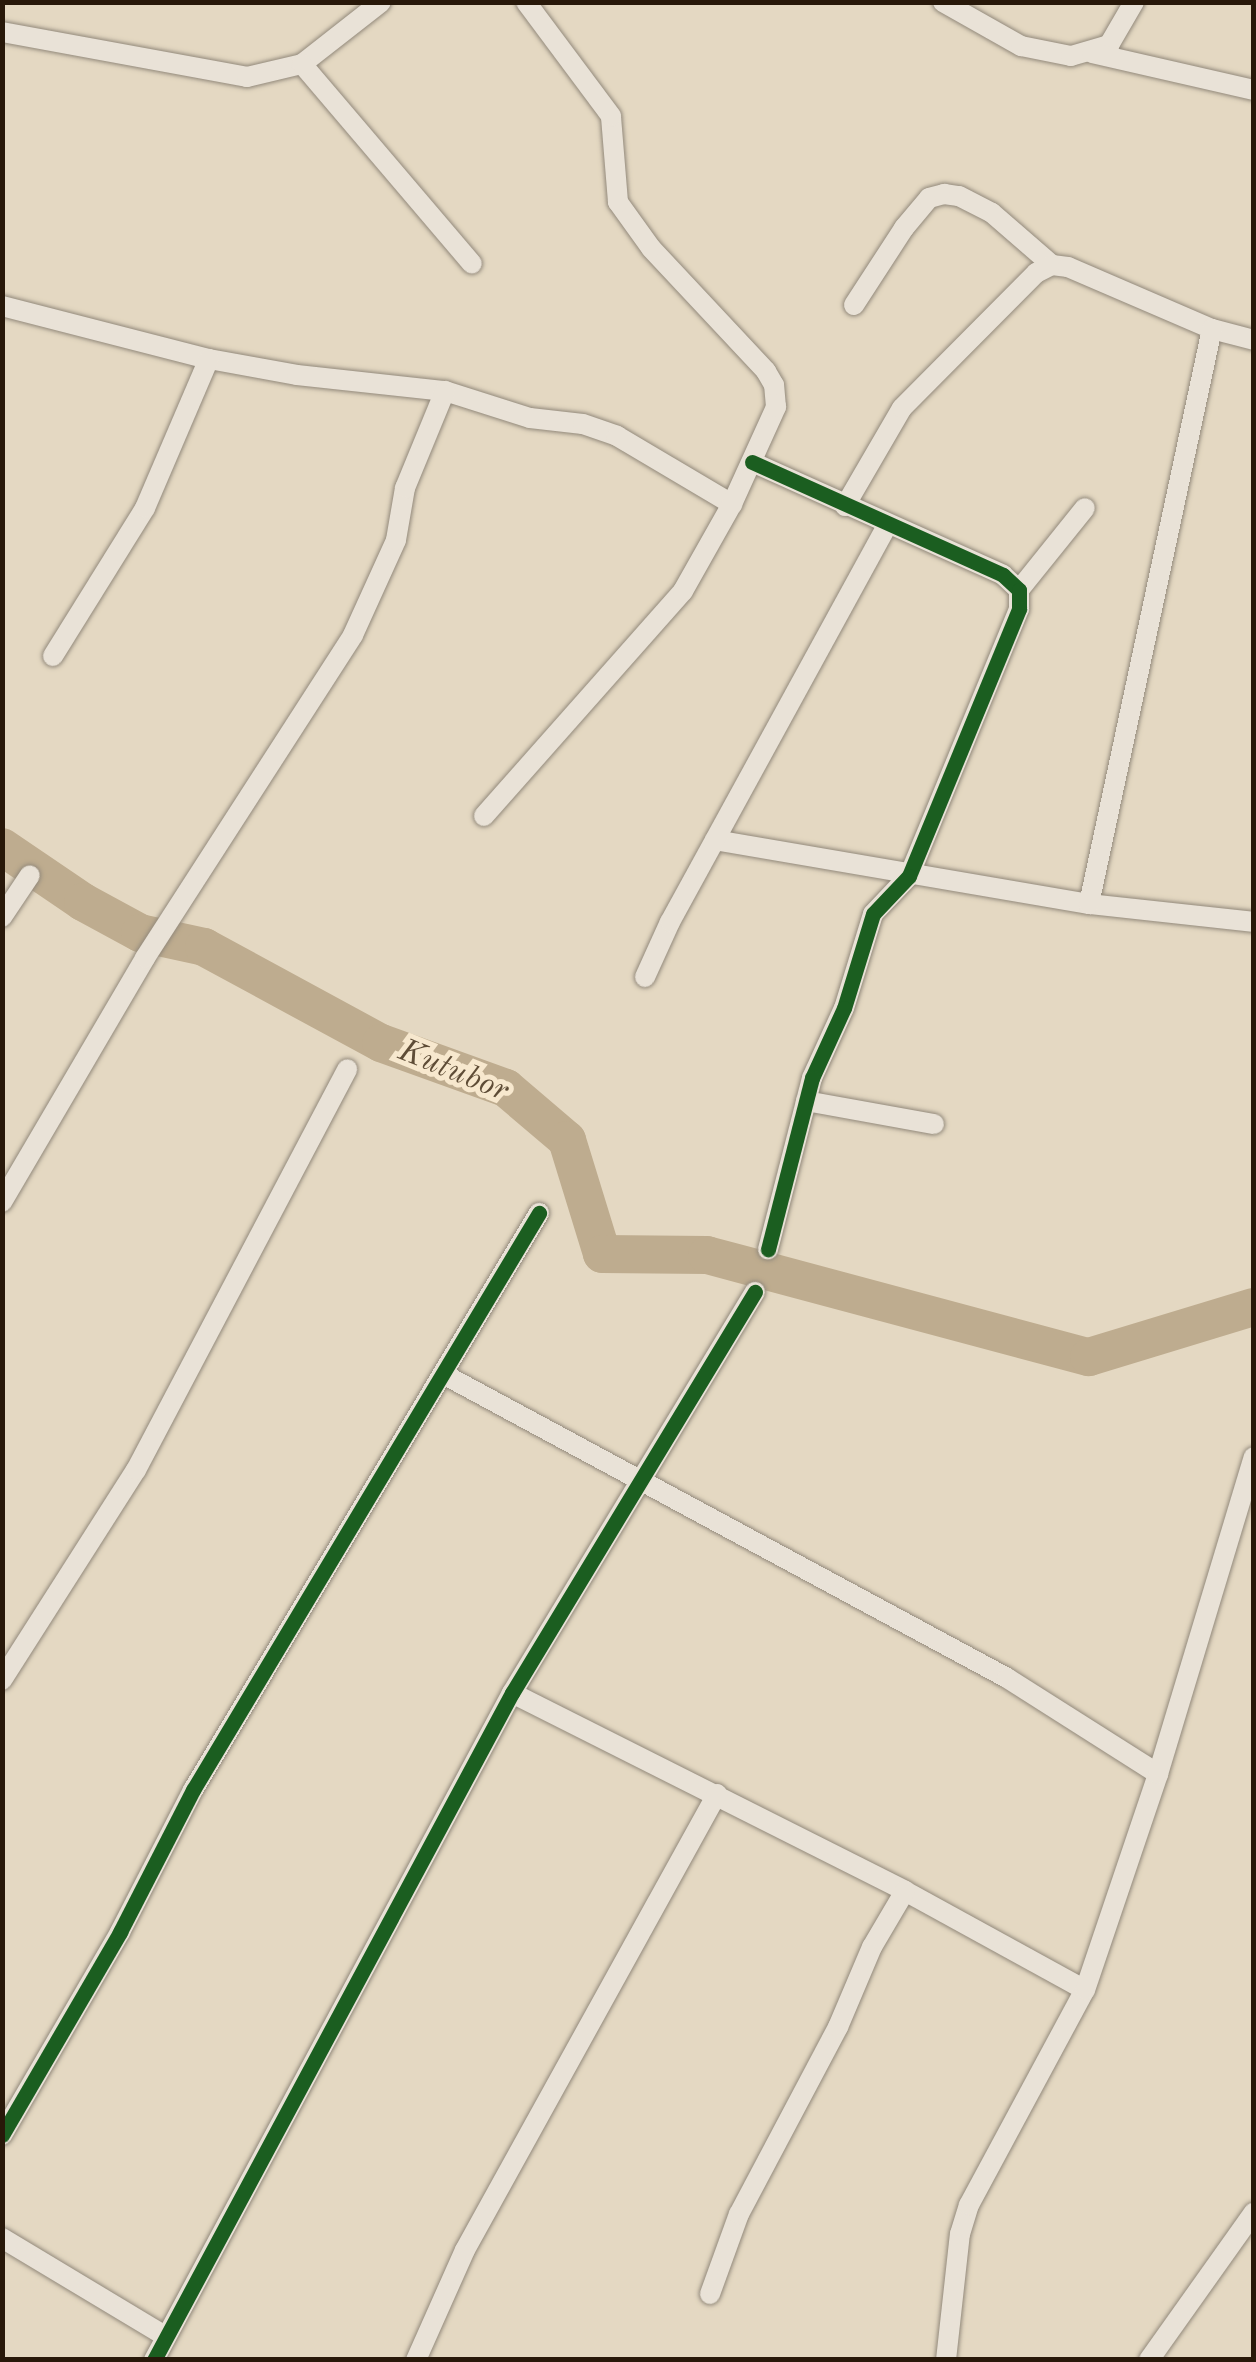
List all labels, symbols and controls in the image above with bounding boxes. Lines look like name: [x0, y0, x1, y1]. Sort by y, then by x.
water label: Kutubor: [393, 1033, 513, 1111]

